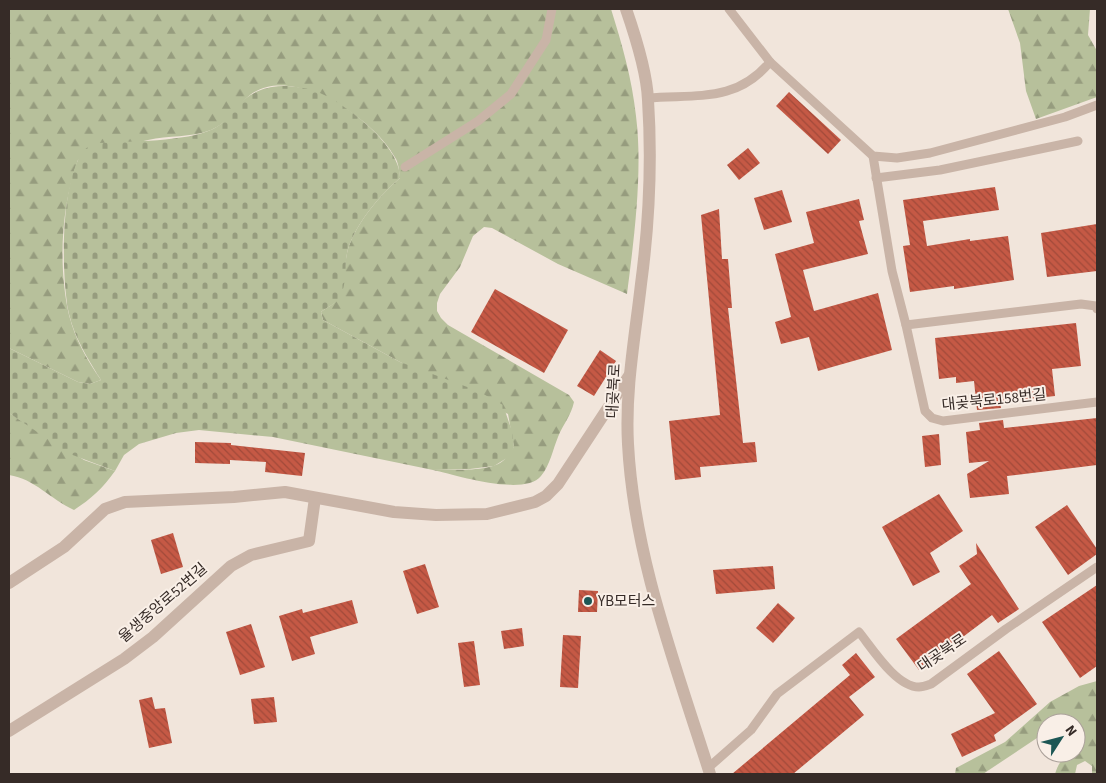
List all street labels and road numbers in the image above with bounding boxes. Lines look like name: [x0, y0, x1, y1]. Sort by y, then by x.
street label: 대곶북로: [602, 363, 626, 419]
street label: 대곶북로158번길: [941, 384, 1047, 416]
street label: 율생중앙로52번길: [114, 558, 212, 648]
street label: 대곶북로: [913, 629, 971, 677]

